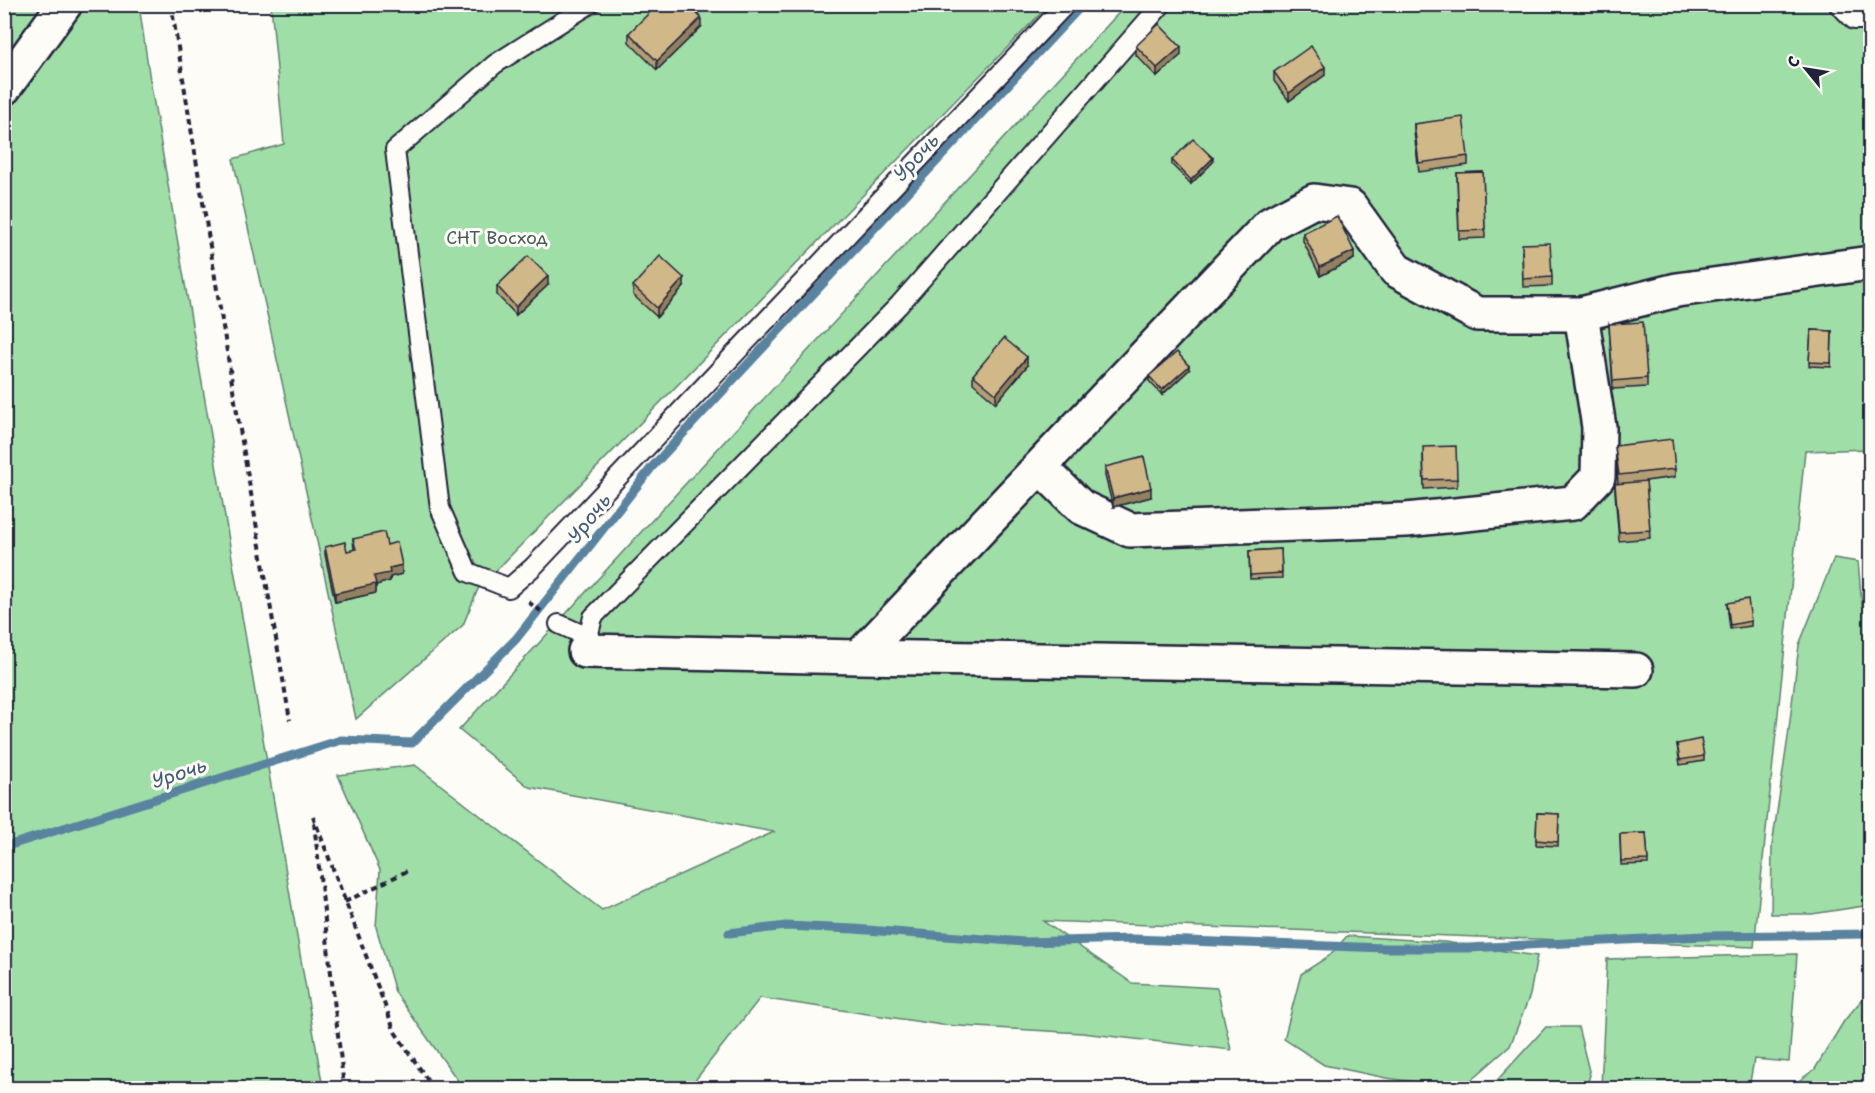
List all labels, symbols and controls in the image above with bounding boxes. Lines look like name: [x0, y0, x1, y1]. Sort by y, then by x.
north arrow: [1776, 39, 1836, 99]
text: С: [1782, 52, 1805, 71]
water label: Урочь: [887, 127, 945, 187]
park label: СНТ Восход: [446, 226, 548, 250]
water label: Урочь: [561, 488, 617, 548]
water label: Урочь: [148, 752, 210, 794]

